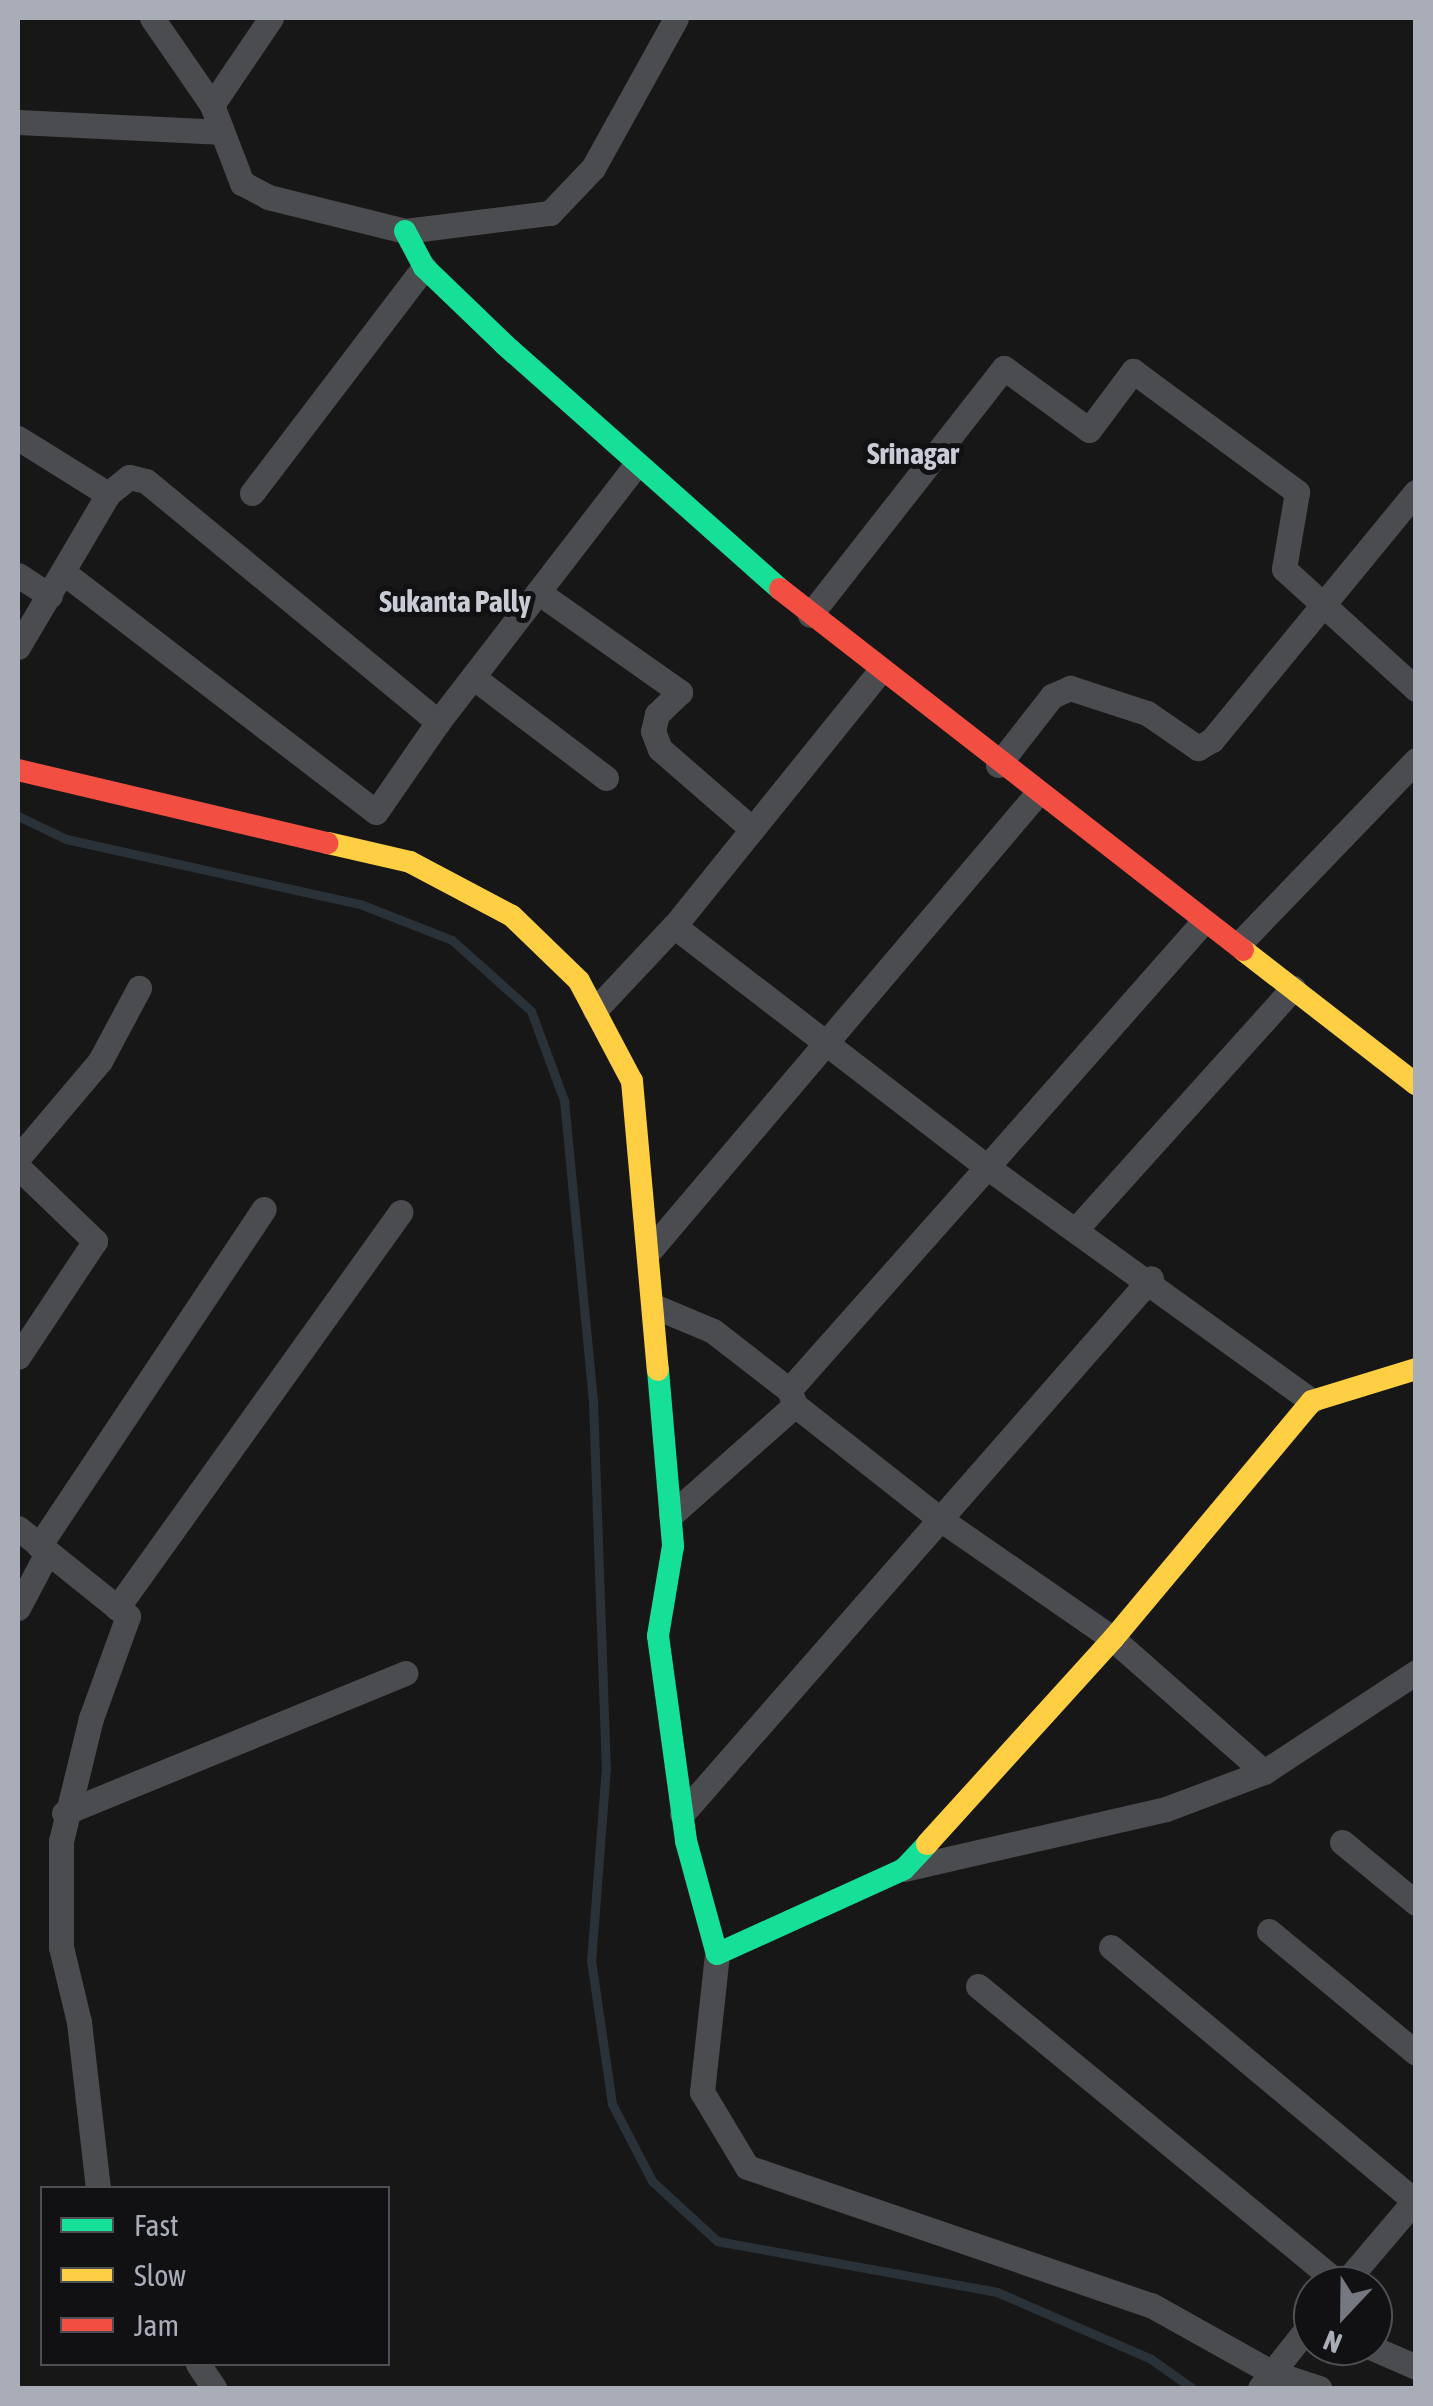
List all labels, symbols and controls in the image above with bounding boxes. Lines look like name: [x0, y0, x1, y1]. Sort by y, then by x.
district label: Srinagar: [867, 435, 959, 471]
district label: Sukanta Pally: [379, 583, 531, 619]
legend: [40, 2186, 390, 2366]
text: Fast: [134, 2208, 179, 2242]
text: Slow: [134, 2258, 186, 2292]
north arrow: [1293, 2266, 1393, 2366]
text: Jam: [134, 2308, 179, 2342]
text: N: [1319, 2324, 1346, 2360]

